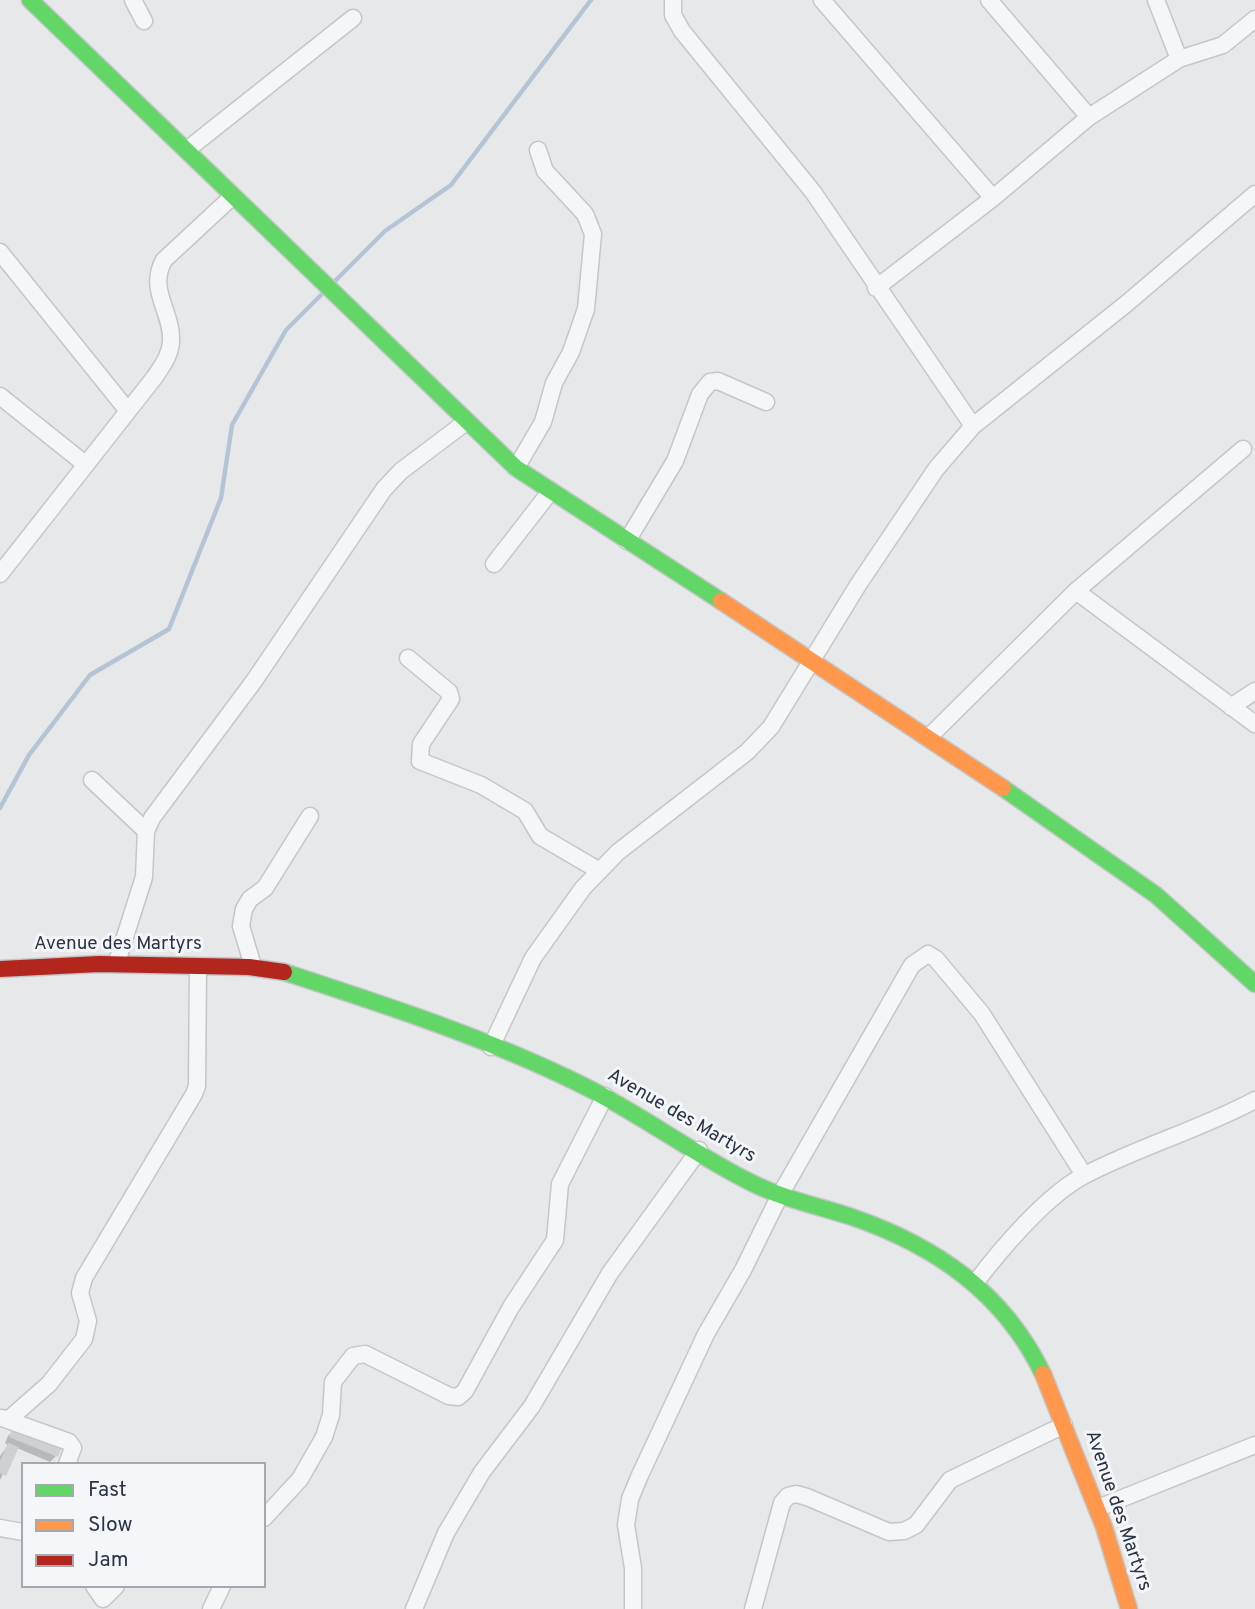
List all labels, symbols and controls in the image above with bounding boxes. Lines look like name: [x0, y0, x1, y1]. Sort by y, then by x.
street label: Avenue des Martyrs: [34, 934, 202, 956]
street label: Avenue des Martyrs: [603, 1065, 759, 1169]
street label: Avenue des Martyrs: [1079, 1428, 1155, 1594]
legend: [21, 1462, 266, 1588]
text: Fast: [88, 1477, 127, 1504]
text: Slow: [88, 1512, 133, 1539]
text: Jam: [88, 1547, 129, 1574]

